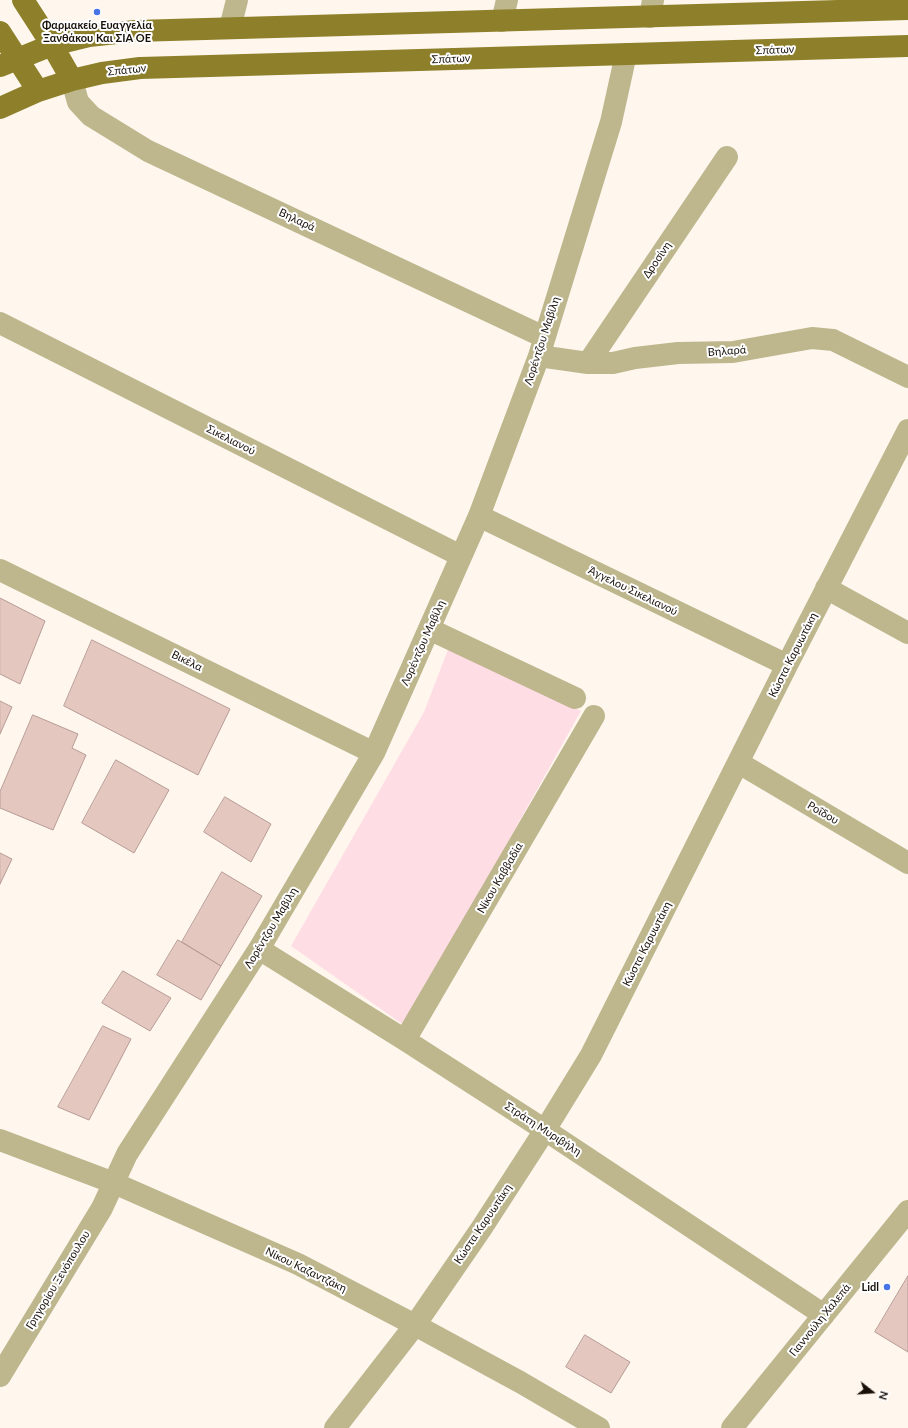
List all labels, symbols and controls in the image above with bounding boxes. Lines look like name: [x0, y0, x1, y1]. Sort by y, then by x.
marker: Φαρμακείο Ευαγγελία Ξανθάκου Και ΣΙΑ ΟΕ: [92, 7, 102, 17]
place label: Φαρμακείο Ευαγγελία Ξανθάκου Και ΣΙΑ ΟΕ: [42, 18, 152, 44]
street label: Σπάτων: [755, 43, 795, 57]
street label: Σπάτων: [431, 52, 471, 66]
street label: Σπάτων: [107, 61, 147, 79]
street label: Βηλαρά: [277, 206, 317, 234]
street label: Δροσίνη: [640, 239, 674, 281]
street label: Λορέντζου Μαβίλη: [521, 295, 563, 387]
street label: Βηλαρά: [707, 343, 747, 359]
street label: Σικελιανού: [204, 422, 258, 458]
street label: Άγγελου Σικελιανού: [586, 564, 680, 618]
street label: Λορέντζου Μαβίλη: [398, 598, 448, 688]
street label: Κώστα Καρυωτάκη: [766, 610, 820, 700]
street label: Βικέλα: [169, 648, 205, 674]
street label: Ροΐδου: [805, 799, 841, 827]
street label: Νίκου Καββαδία: [474, 840, 526, 916]
street label: Λορέντζου Μαβίλη: [242, 885, 300, 971]
street label: Κώστα Καρυωτάκη: [620, 899, 674, 989]
street label: Στράτη Μυριβήλη: [502, 1099, 584, 1159]
street label: Κώστα Καρυωτάκη: [451, 1182, 515, 1266]
street label: Γρηγορίου Ξενόπουλου: [23, 1228, 93, 1332]
street label: Νίκου Καζαντζάκη: [263, 1245, 349, 1295]
place label: Lidl: [862, 1280, 879, 1294]
street label: Γιαννούλη Χαλεπά: [787, 1281, 853, 1359]
marker: Lidl: [882, 1282, 892, 1292]
north arrow: [852, 1372, 892, 1412]
text: N: [876, 1390, 891, 1402]

